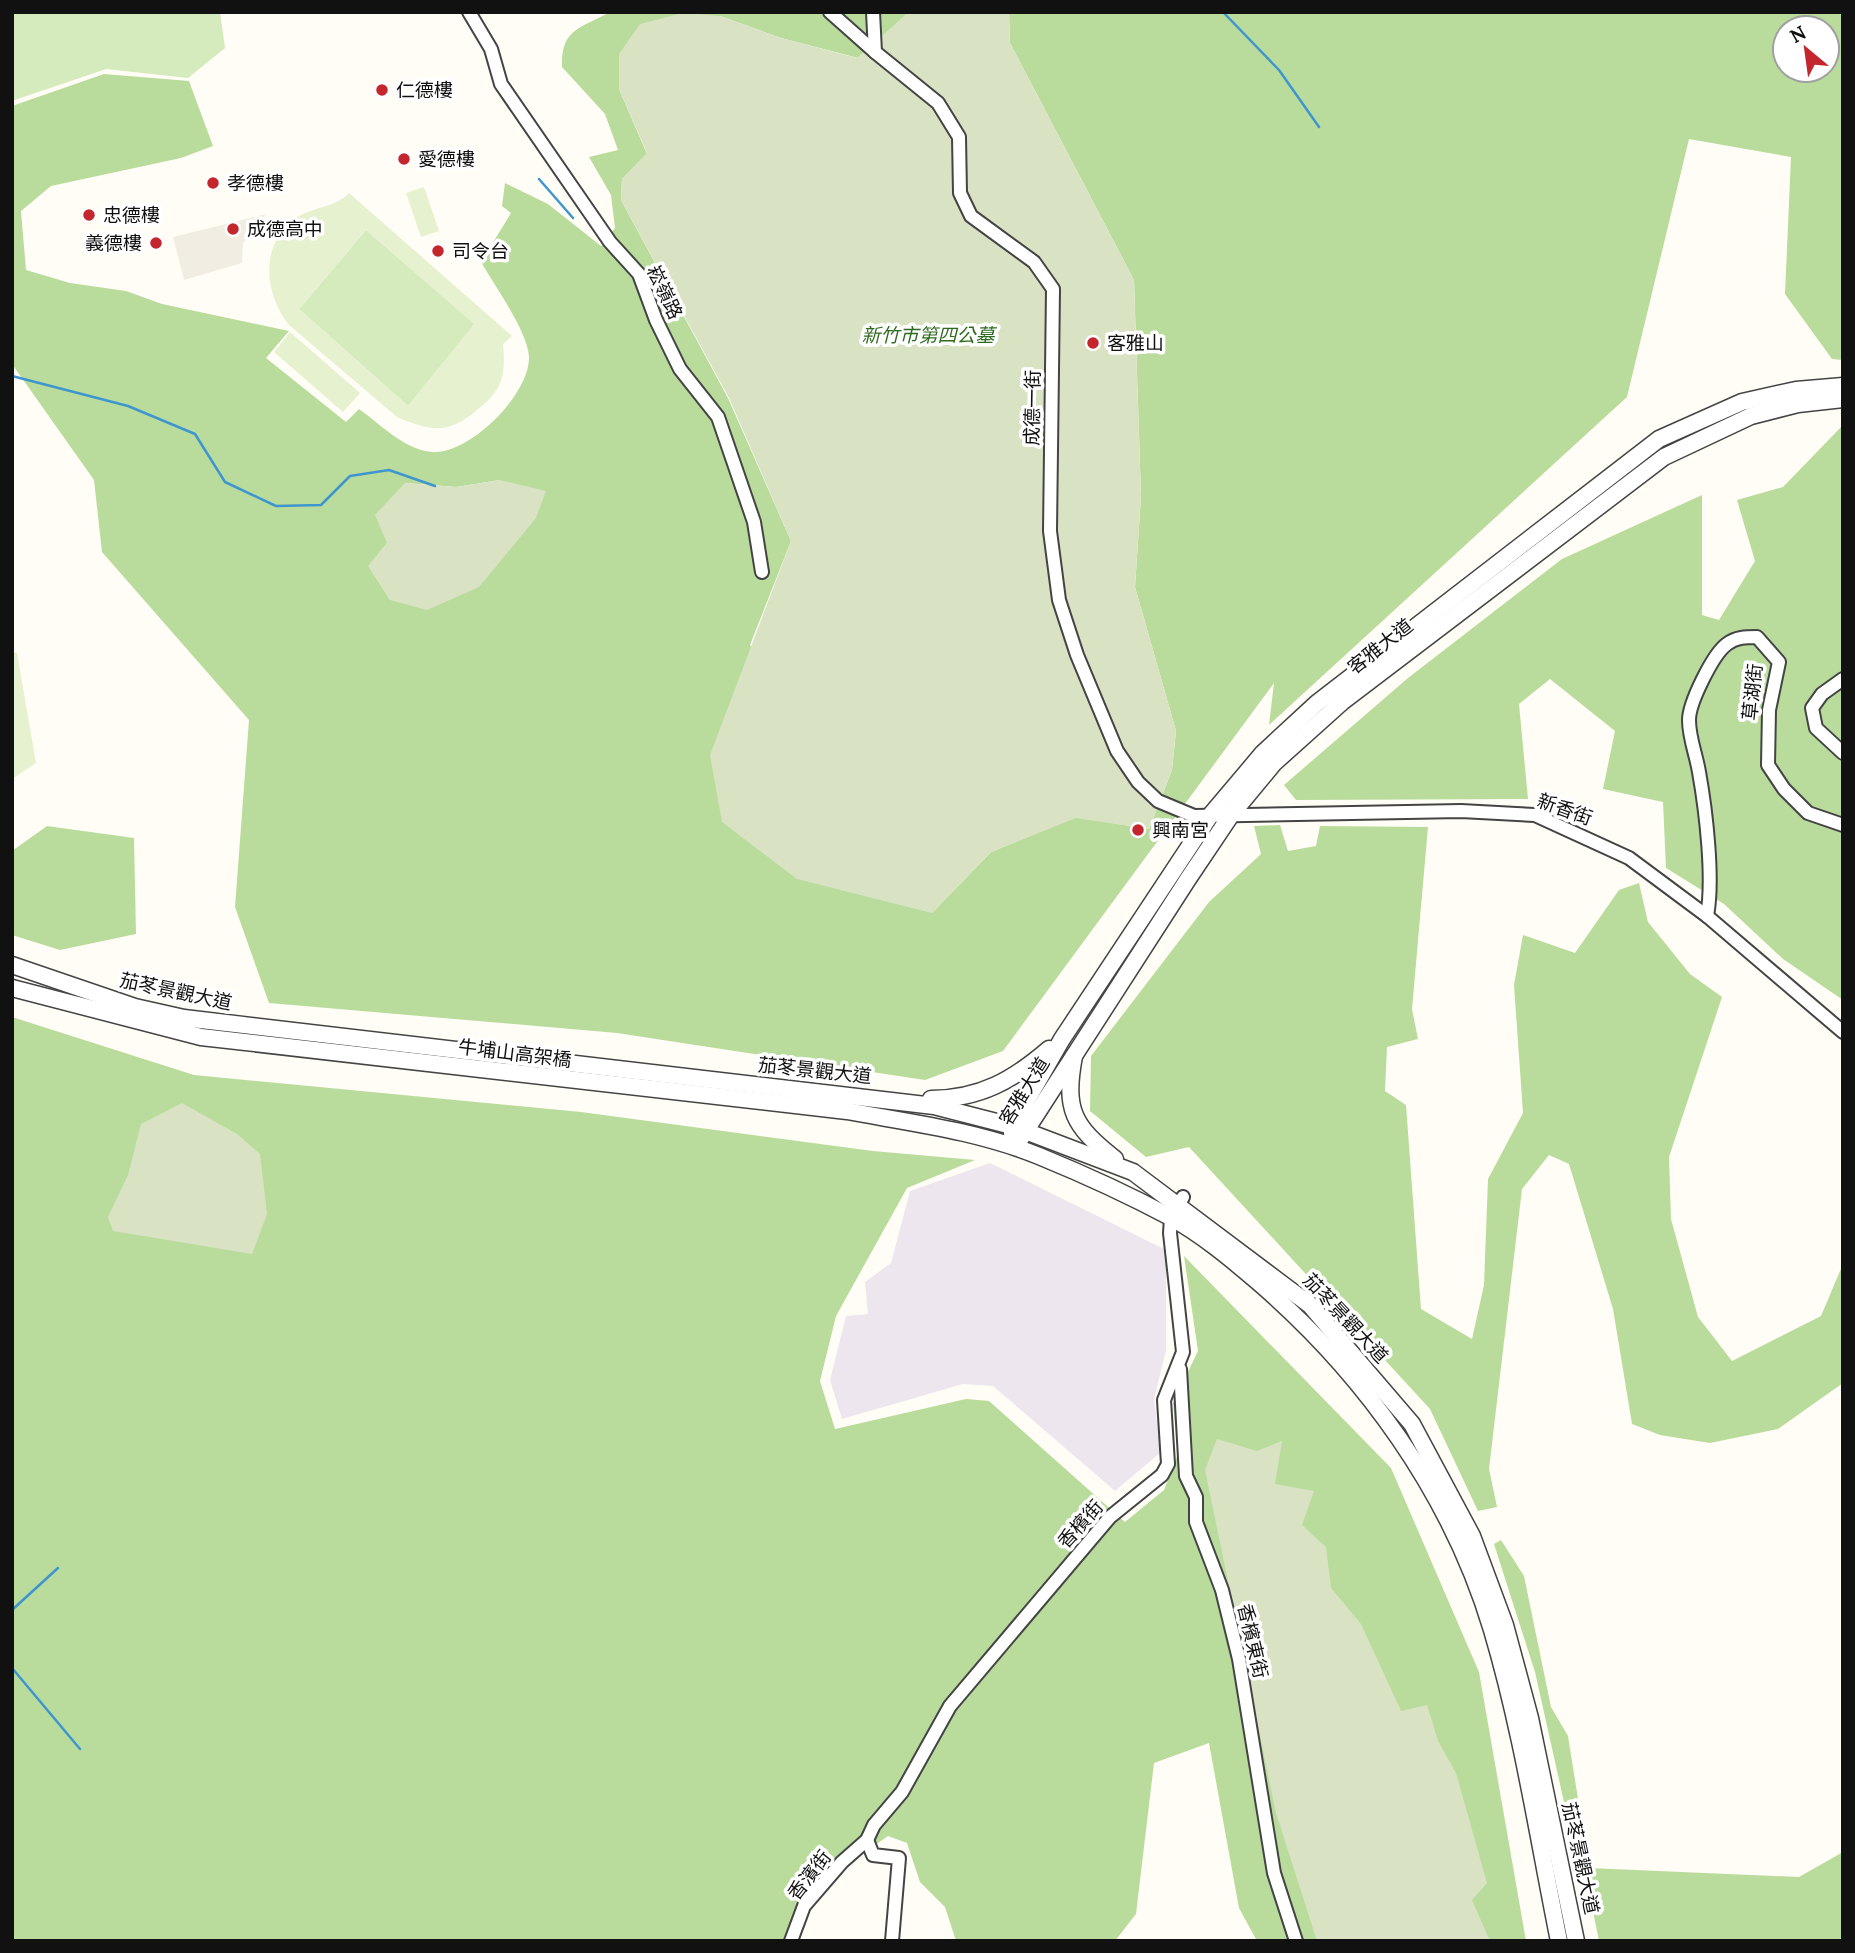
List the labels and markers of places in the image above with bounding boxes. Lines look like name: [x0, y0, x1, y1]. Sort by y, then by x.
place label: 仁德樓: [396, 78, 453, 102]
marker: 仁德樓: [374, 82, 390, 98]
place label: 愛德樓: [418, 147, 475, 171]
marker: 愛德樓: [396, 151, 412, 167]
place label: 孝德樓: [227, 171, 284, 195]
marker: 孝德樓: [205, 175, 221, 191]
place label: 忠德樓: [103, 203, 160, 227]
marker: 忠德樓: [81, 207, 97, 223]
place label: 成德高中: [247, 217, 323, 241]
marker: 成德高中: [225, 221, 241, 237]
place label: 義德樓: [85, 231, 142, 255]
marker: 義德樓: [148, 235, 164, 251]
place label: 司令台: [452, 239, 509, 263]
marker: 司令台: [430, 243, 446, 259]
place label: 客雅山: [1107, 331, 1164, 355]
marker: 客雅山: [1085, 335, 1101, 351]
place label: 興南宮: [1152, 818, 1209, 842]
marker: 興南宮: [1130, 822, 1146, 838]

